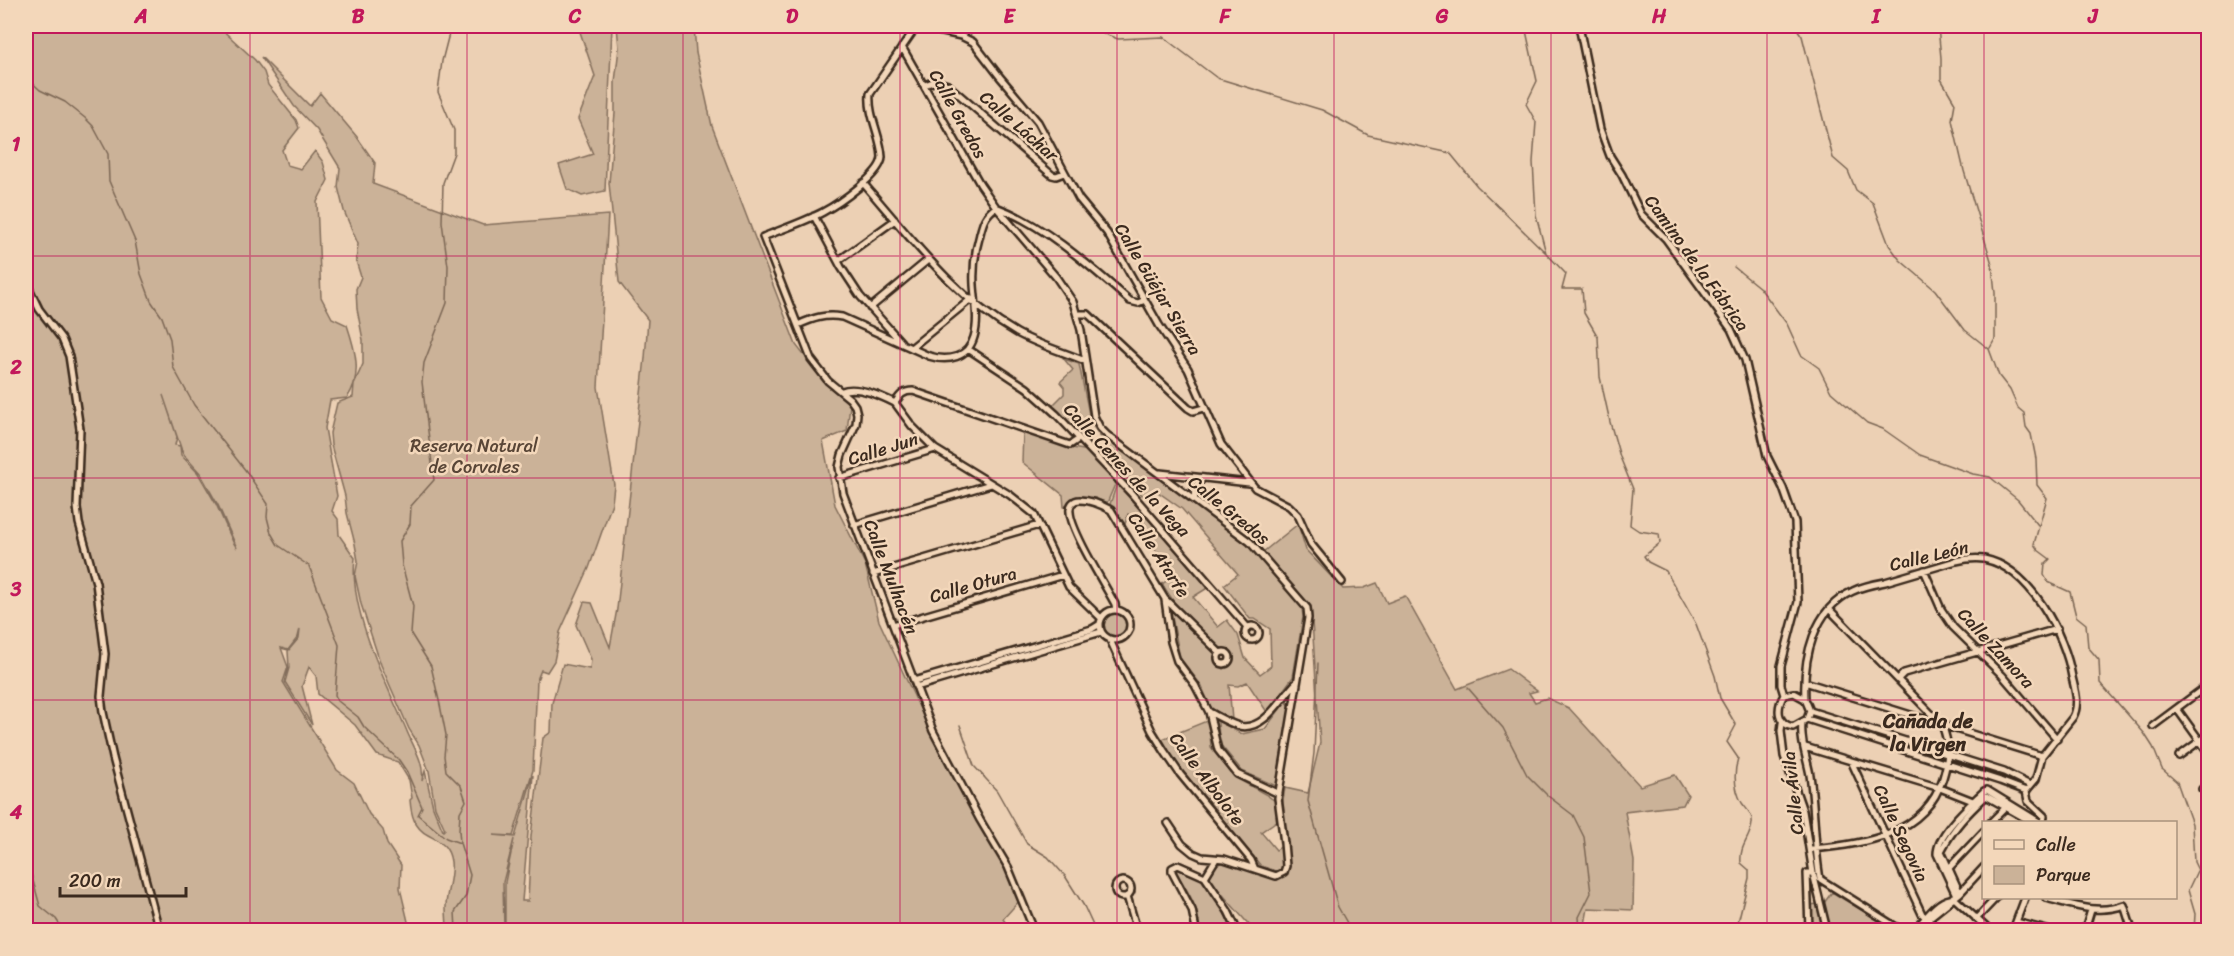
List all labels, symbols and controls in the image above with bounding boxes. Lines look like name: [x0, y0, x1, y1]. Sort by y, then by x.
text: A: [133, 0, 148, 34]
text: B: [352, 0, 365, 34]
text: C: [568, 0, 582, 34]
text: D: [786, 0, 799, 34]
text: E: [1003, 0, 1016, 34]
text: F: [1219, 0, 1232, 34]
text: G: [1435, 0, 1449, 34]
text: H: [1651, 0, 1667, 34]
text: I: [1871, 0, 1882, 34]
text: J: [2087, 0, 2099, 34]
street label: Calle Gredos: [920, 63, 996, 166]
street label: Calle Láchar: [972, 82, 1067, 171]
text: 1: [12, 127, 21, 162]
street label: Camino de la Fábrica: [1636, 187, 1758, 339]
street label: Calle Güéjar Sierra: [1106, 216, 1210, 362]
text: 2: [9, 350, 22, 385]
street label: Calle Cenes de la Vega: [1056, 395, 1199, 546]
street label: Calle Jun: [844, 423, 922, 475]
park label: Reserva Natural de Corvales: [410, 430, 539, 483]
street label: Calle Gredos: [1181, 467, 1278, 554]
street label: Calle Atarfe: [1119, 506, 1199, 604]
street label: Calle Mulhacén: [854, 515, 928, 639]
street label: Calle León: [1886, 531, 1972, 581]
street label: Calle Otura: [926, 557, 1020, 613]
text: 3: [10, 572, 22, 607]
street label: Calle Zamora: [1949, 600, 2043, 697]
district label: Cañada de la Virgen: [1882, 704, 1974, 762]
street label: Calle Albolote: [1161, 725, 1253, 833]
street label: Calle Ávila: [1773, 750, 1813, 836]
street label: Calle Segovia: [1864, 779, 1938, 887]
text: 4: [9, 795, 23, 830]
legend: [1982, 821, 2177, 899]
text: Calle: [2036, 829, 2076, 861]
text: Parque: [2036, 859, 2091, 891]
scale bar: [60, 860, 186, 898]
text: 200 m: [69, 865, 121, 897]

